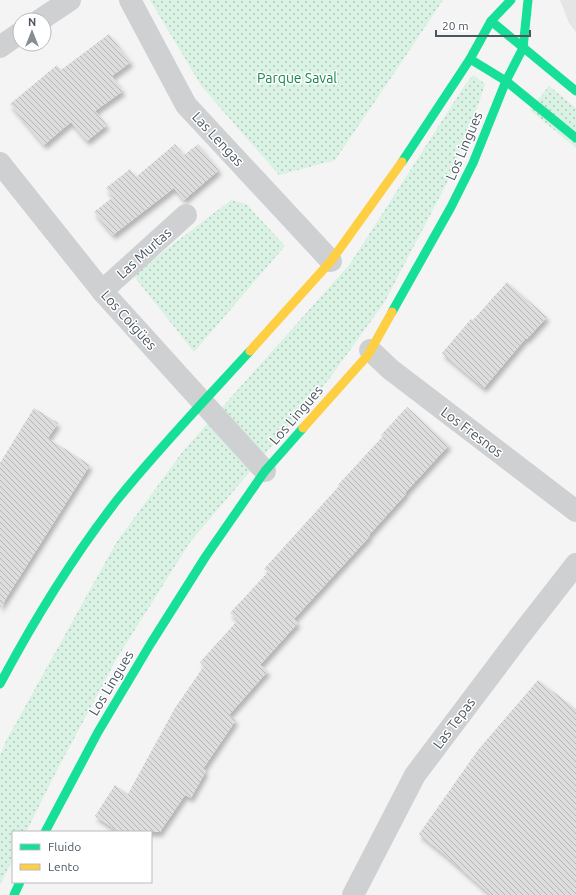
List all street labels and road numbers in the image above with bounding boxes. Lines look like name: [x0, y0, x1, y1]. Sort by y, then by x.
street label: Las Lengas: [189, 109, 247, 169]
street label: Los Lingues: [442, 109, 486, 183]
street label: Las Murtas: [113, 224, 175, 282]
street label: Los Coigües: [98, 287, 160, 353]
street label: Los Lingues: [266, 382, 326, 448]
street label: Los Fresnos: [438, 404, 506, 460]
street label: Los Lingues: [85, 648, 137, 718]
street label: Las Tepas: [430, 694, 478, 752]

